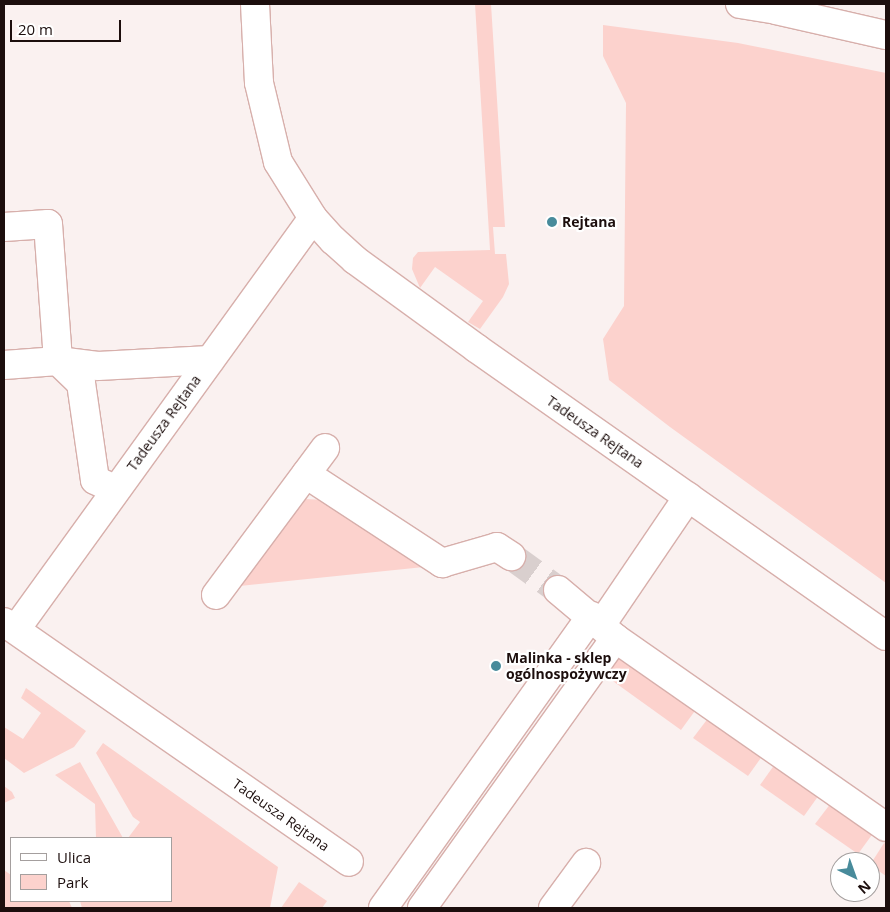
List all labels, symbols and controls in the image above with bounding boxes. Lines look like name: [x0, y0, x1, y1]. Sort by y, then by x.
scale bar: [12, 10, 124, 42]
text: 20 m: [18, 19, 53, 39]
place label: Rejtana: [562, 214, 616, 230]
marker: Rejtana: [546, 216, 558, 228]
street label: Tadeusza Rejtana: [124, 372, 204, 474]
street label: Tadeusza Rejtana: [543, 392, 647, 472]
place label: Malinka - sklep ogólnospożywczy: [506, 650, 627, 682]
marker: Malinka - sklep ogólnospożywczy: [490, 660, 502, 672]
street label: Tadeusza Rejtana: [229, 775, 333, 855]
legend: [10, 837, 172, 902]
text: Ulica: [57, 847, 91, 867]
north arrow: [830, 852, 880, 902]
text: Park: [57, 872, 88, 892]
text: N: [854, 877, 875, 899]

